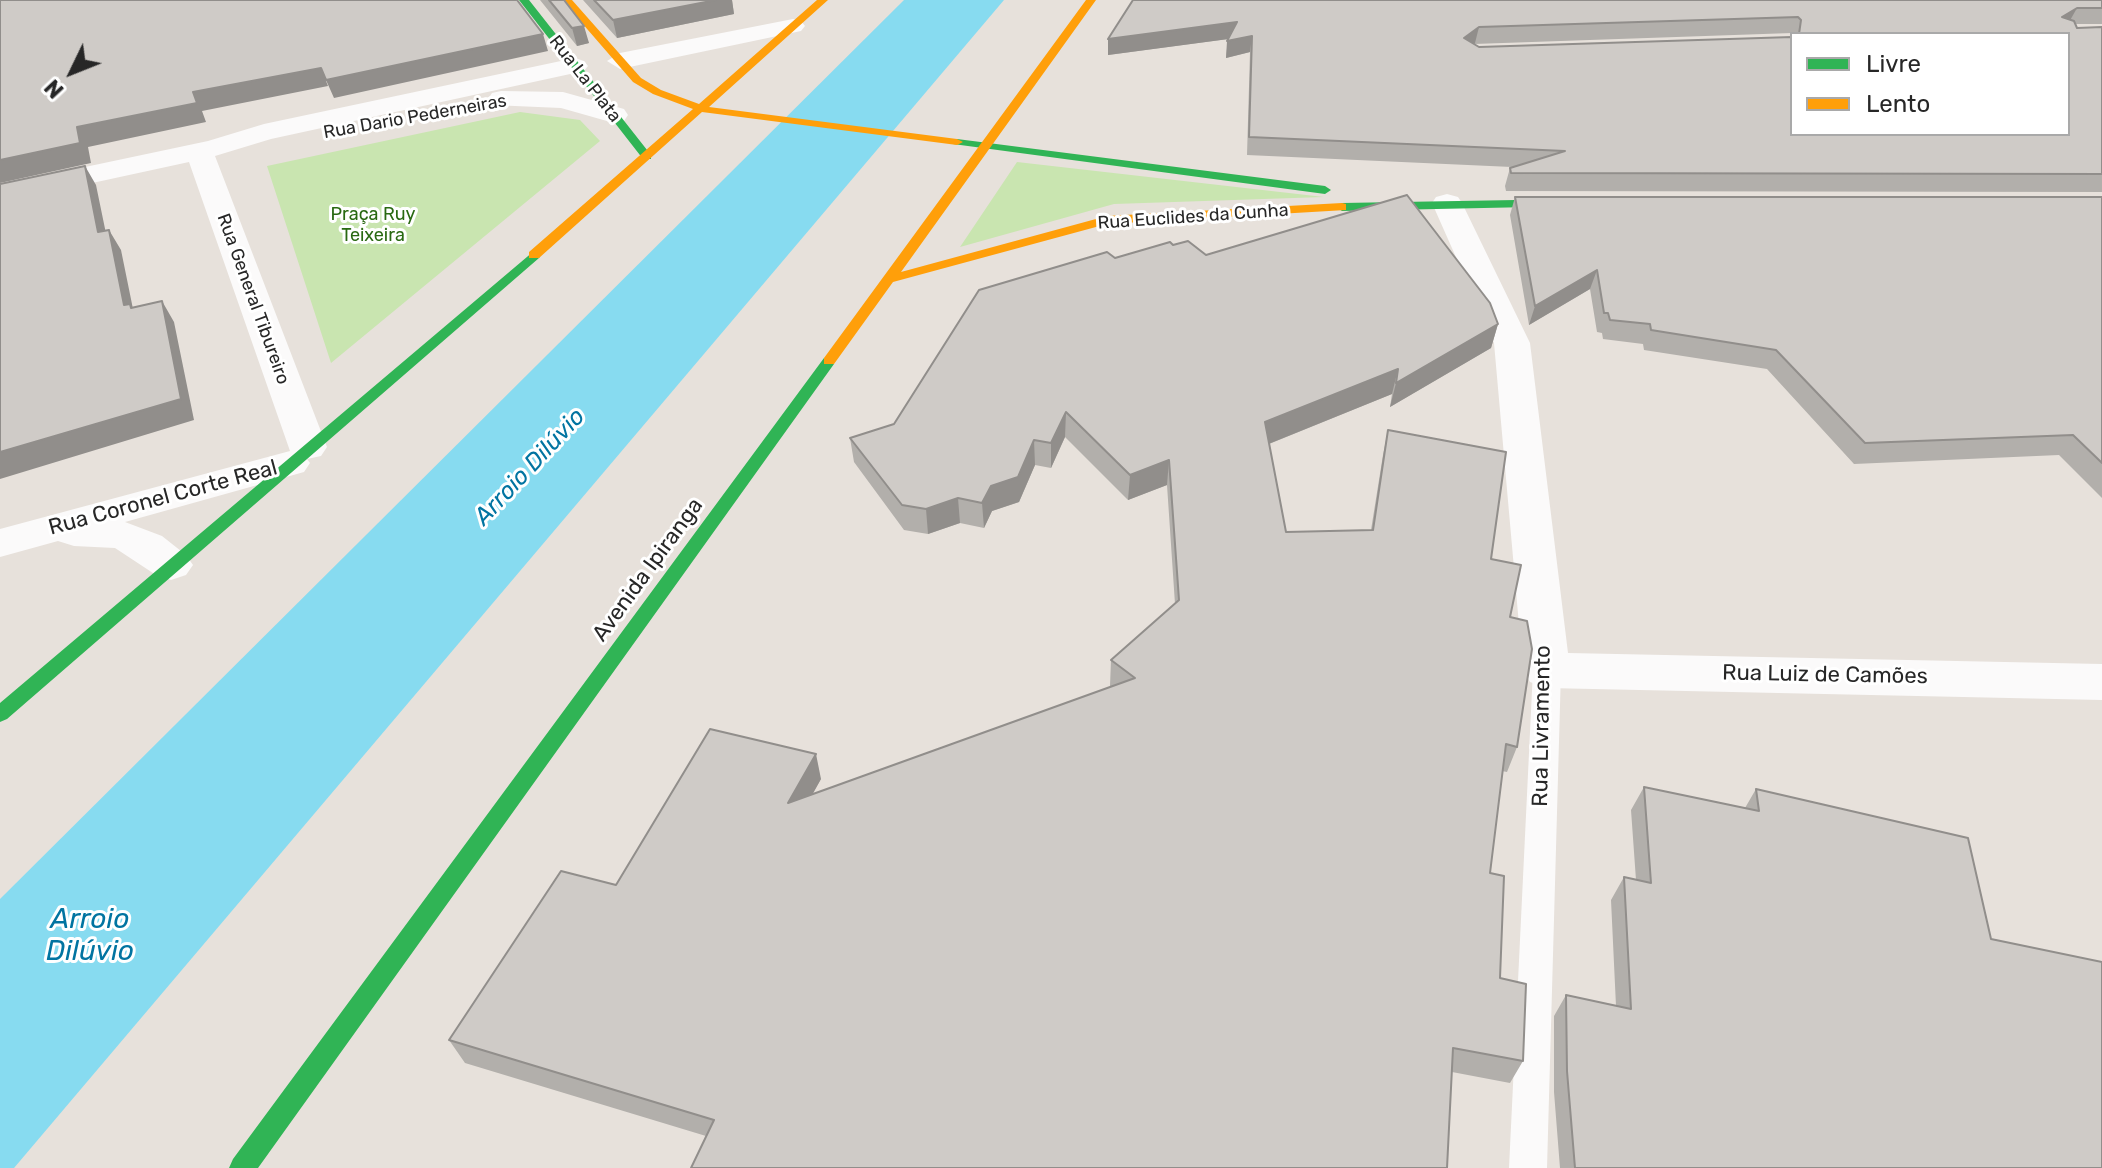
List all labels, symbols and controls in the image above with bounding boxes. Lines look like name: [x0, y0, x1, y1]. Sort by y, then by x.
street label: Rua La Plata: [544, 31, 626, 127]
north arrow: [32, 32, 112, 112]
legend: [1790, 32, 2070, 136]
text: Livre: [1866, 50, 1921, 78]
text: N: [39, 74, 69, 104]
street label: Rua Dario Pederneiras: [322, 90, 508, 144]
text: Lento: [1866, 90, 1930, 118]
street label: Rua Euclides da Cunha: [1097, 200, 1289, 234]
park label: Praça Ruy Teixeira: [330, 204, 416, 246]
street label: Rua General Tibureiro: [212, 211, 294, 387]
water label: Arroio Dilúvio: [469, 403, 591, 531]
street label: Rua Coronel Corte Real: [46, 455, 280, 541]
street label: Avenida Ipiranga: [587, 493, 709, 647]
street label: Rua Livramento: [1527, 645, 1557, 807]
street label: Rua Luiz de Camões: [1722, 660, 1928, 690]
water label: Arroio Dilúvio: [46, 903, 134, 969]

